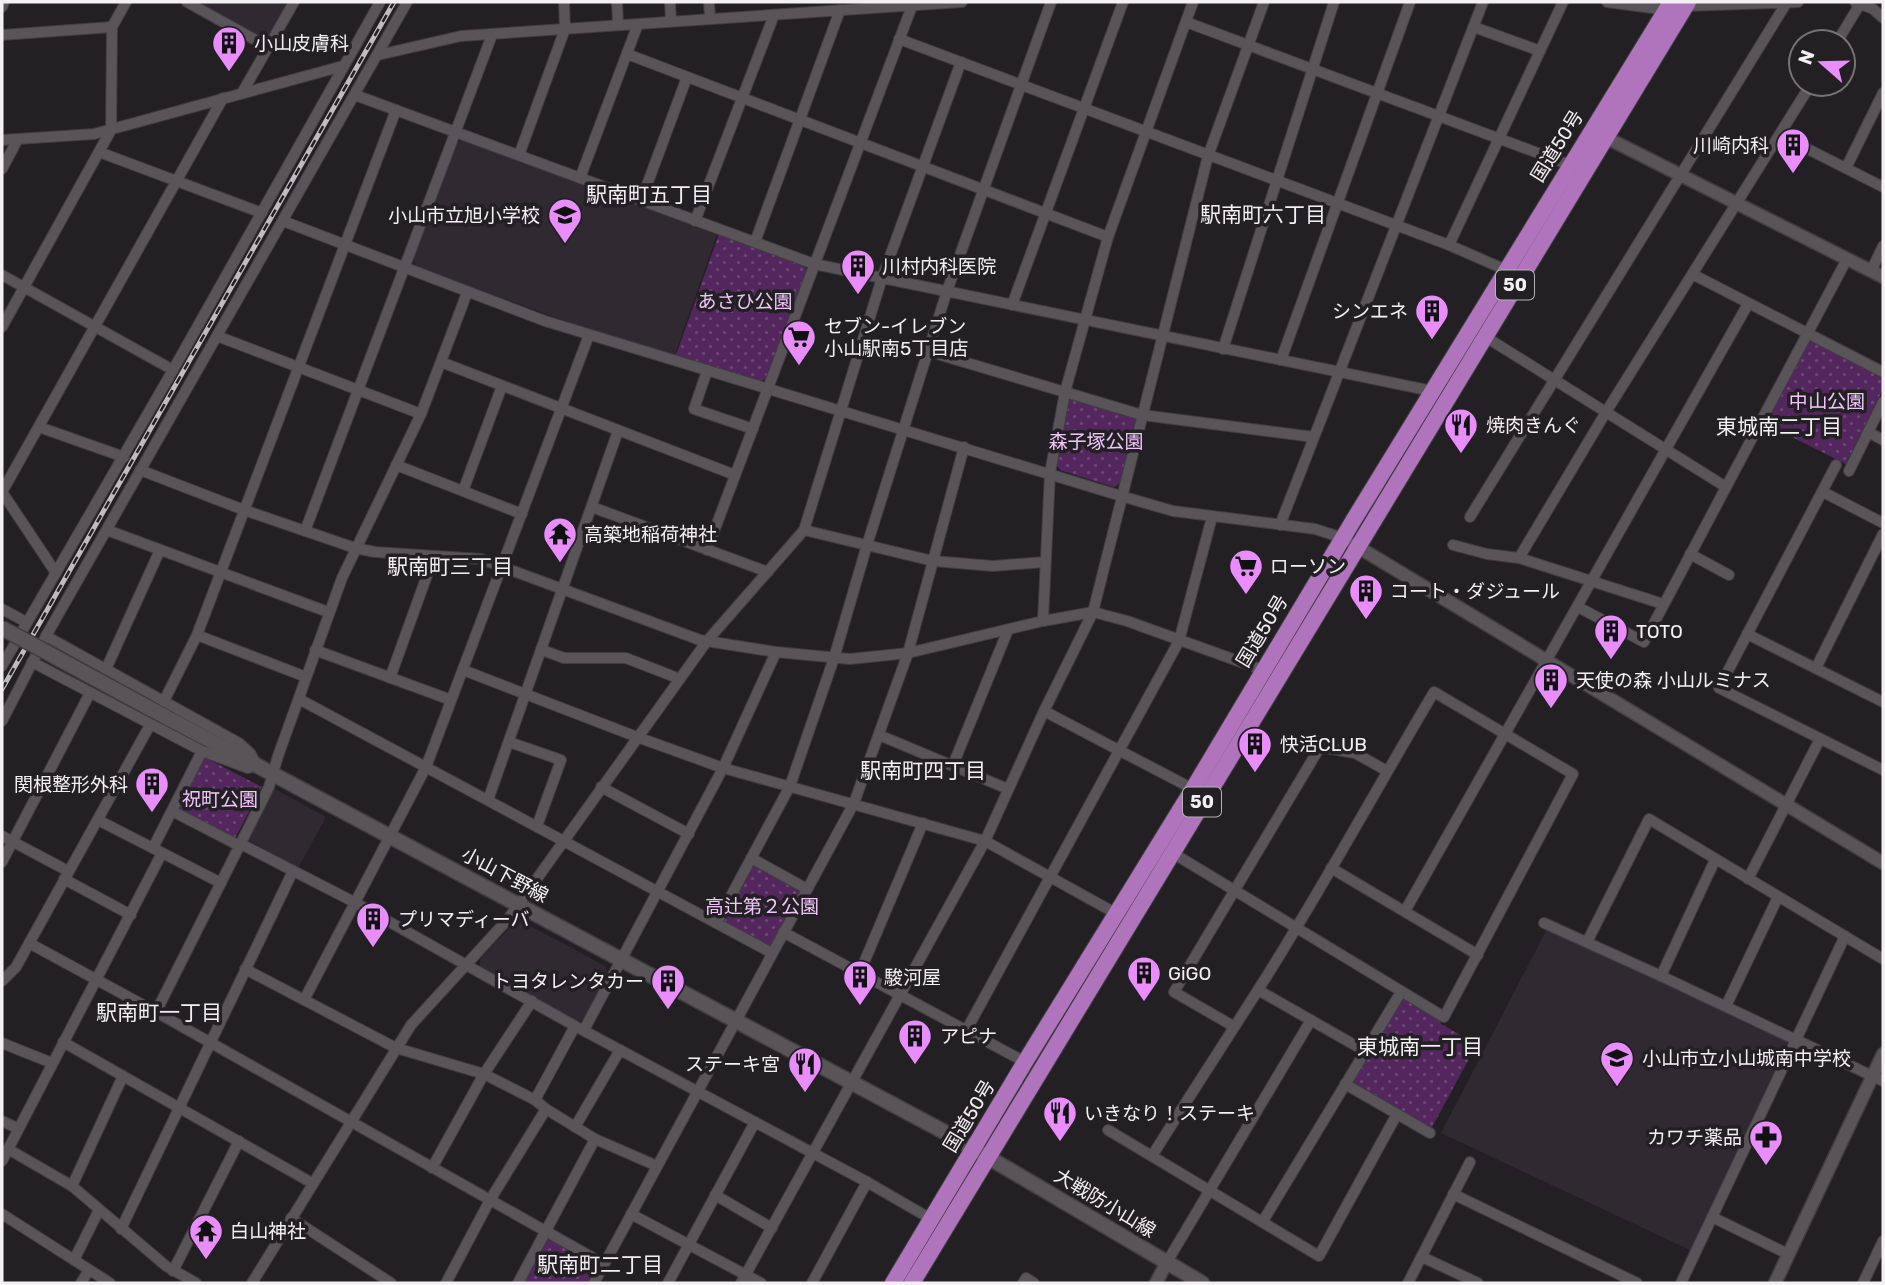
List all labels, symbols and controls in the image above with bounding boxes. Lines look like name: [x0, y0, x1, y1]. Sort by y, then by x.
building icon: 小山皮膚科: [210, 24, 248, 73]
north arrow: [1787, 28, 1857, 98]
place label: 小山皮膚科: [254, 32, 349, 55]
text: N: [1793, 47, 1820, 68]
street label: 国道50号: [1526, 106, 1588, 186]
building icon: 川崎内科: [1774, 126, 1812, 175]
place label: 川崎内科: [1693, 134, 1769, 157]
district label: 駅南町五丁目: [586, 182, 712, 207]
school or university icon: 小山市立旭小学校: [546, 196, 584, 245]
district label: 駅南町六丁目: [1200, 202, 1326, 227]
place label: 小山市立旭小学校: [388, 204, 540, 227]
building icon: 川村内科医院: [839, 247, 877, 296]
place label: 川村内科医院: [882, 255, 996, 278]
road number: 50: [1496, 270, 1534, 300]
park label: あさひ公園: [697, 290, 793, 313]
building icon: シンエネ: [1413, 292, 1451, 341]
place label: シンエネ: [1332, 300, 1408, 323]
place label: セブン-イレブン 小山駅南5丁目店: [824, 315, 968, 360]
supermarket icon: セブン-イレブン 小山駅南5丁目店: [780, 318, 818, 367]
park label: 中山公園: [1789, 390, 1865, 413]
restaurant icon: 焼肉きんぐ: [1442, 406, 1480, 455]
place label: 焼肉きんぐ: [1486, 414, 1581, 437]
district label: 東城南二丁目: [1716, 414, 1842, 439]
park label: 森子塚公園: [1048, 430, 1144, 453]
temple icon: 高築地稲荷神社: [541, 515, 579, 564]
place label: 高築地稲荷神社: [584, 523, 717, 546]
supermarket icon: ローソン: [1227, 547, 1265, 596]
district label: 駅南町三丁目: [387, 554, 513, 579]
place label: ローソン: [1270, 555, 1346, 578]
building icon: コート・ダジュール: [1347, 572, 1385, 621]
place label: コート・ダジュール: [1390, 580, 1560, 603]
street label: 国道50号: [1231, 591, 1293, 671]
building icon: TOTO: [1592, 612, 1630, 661]
place label: TOTO: [1636, 620, 1683, 643]
building icon: 天使の森 小山ルミナス: [1532, 661, 1570, 710]
place label: 天使の森 小山ルミナス: [1576, 669, 1771, 692]
building icon: 快活CLUB: [1236, 725, 1274, 774]
place label: 快活CLUB: [1280, 733, 1367, 756]
district label: 駅南町四丁目: [860, 758, 986, 783]
building icon: 関根整形外科: [133, 765, 171, 814]
place label: 関根整形外科: [14, 773, 128, 796]
park label: 祝町公園: [182, 788, 258, 811]
road number: 50: [1183, 788, 1221, 816]
street label: 小山下野線: [458, 843, 552, 907]
park label: 高辻第２公園: [705, 895, 819, 918]
building icon: プリマディーバ: [354, 900, 392, 949]
place label: プリマディーバ: [398, 908, 529, 931]
building icon: GiGO: [1125, 954, 1163, 1003]
building icon: 駿河屋: [841, 958, 879, 1007]
building icon: トヨタレンタカー: [649, 962, 687, 1011]
place label: GiGO: [1168, 962, 1211, 985]
place label: 駿河屋: [884, 966, 941, 989]
place label: トヨタレンタカー: [492, 970, 644, 993]
district label: 駅南町一丁目: [96, 1000, 222, 1025]
building icon: アピナ: [896, 1017, 934, 1066]
place label: アピナ: [940, 1025, 997, 1048]
district label: 東城南一丁目: [1357, 1034, 1483, 1059]
school or university icon: 小山市立小山城南中学校: [1598, 1039, 1636, 1088]
restaurant icon: ステーキ宮: [786, 1045, 824, 1094]
place label: 小山市立小山城南中学校: [1642, 1047, 1851, 1070]
place label: ステーキ宮: [685, 1053, 780, 1076]
street label: 国道50号: [938, 1076, 1000, 1156]
restaurant icon: いきなり！ステーキ: [1041, 1094, 1079, 1143]
place label: いきなり！ステーキ: [1084, 1102, 1255, 1125]
pharmacy icon: カワチ薬品: [1747, 1118, 1785, 1167]
place label: カワチ薬品: [1647, 1126, 1742, 1149]
street label: 大戦防小山線: [1050, 1164, 1160, 1242]
temple icon: 白山神社: [187, 1212, 225, 1261]
place label: 白山神社: [230, 1220, 306, 1243]
district label: 駅南町二丁目: [537, 1252, 663, 1277]

